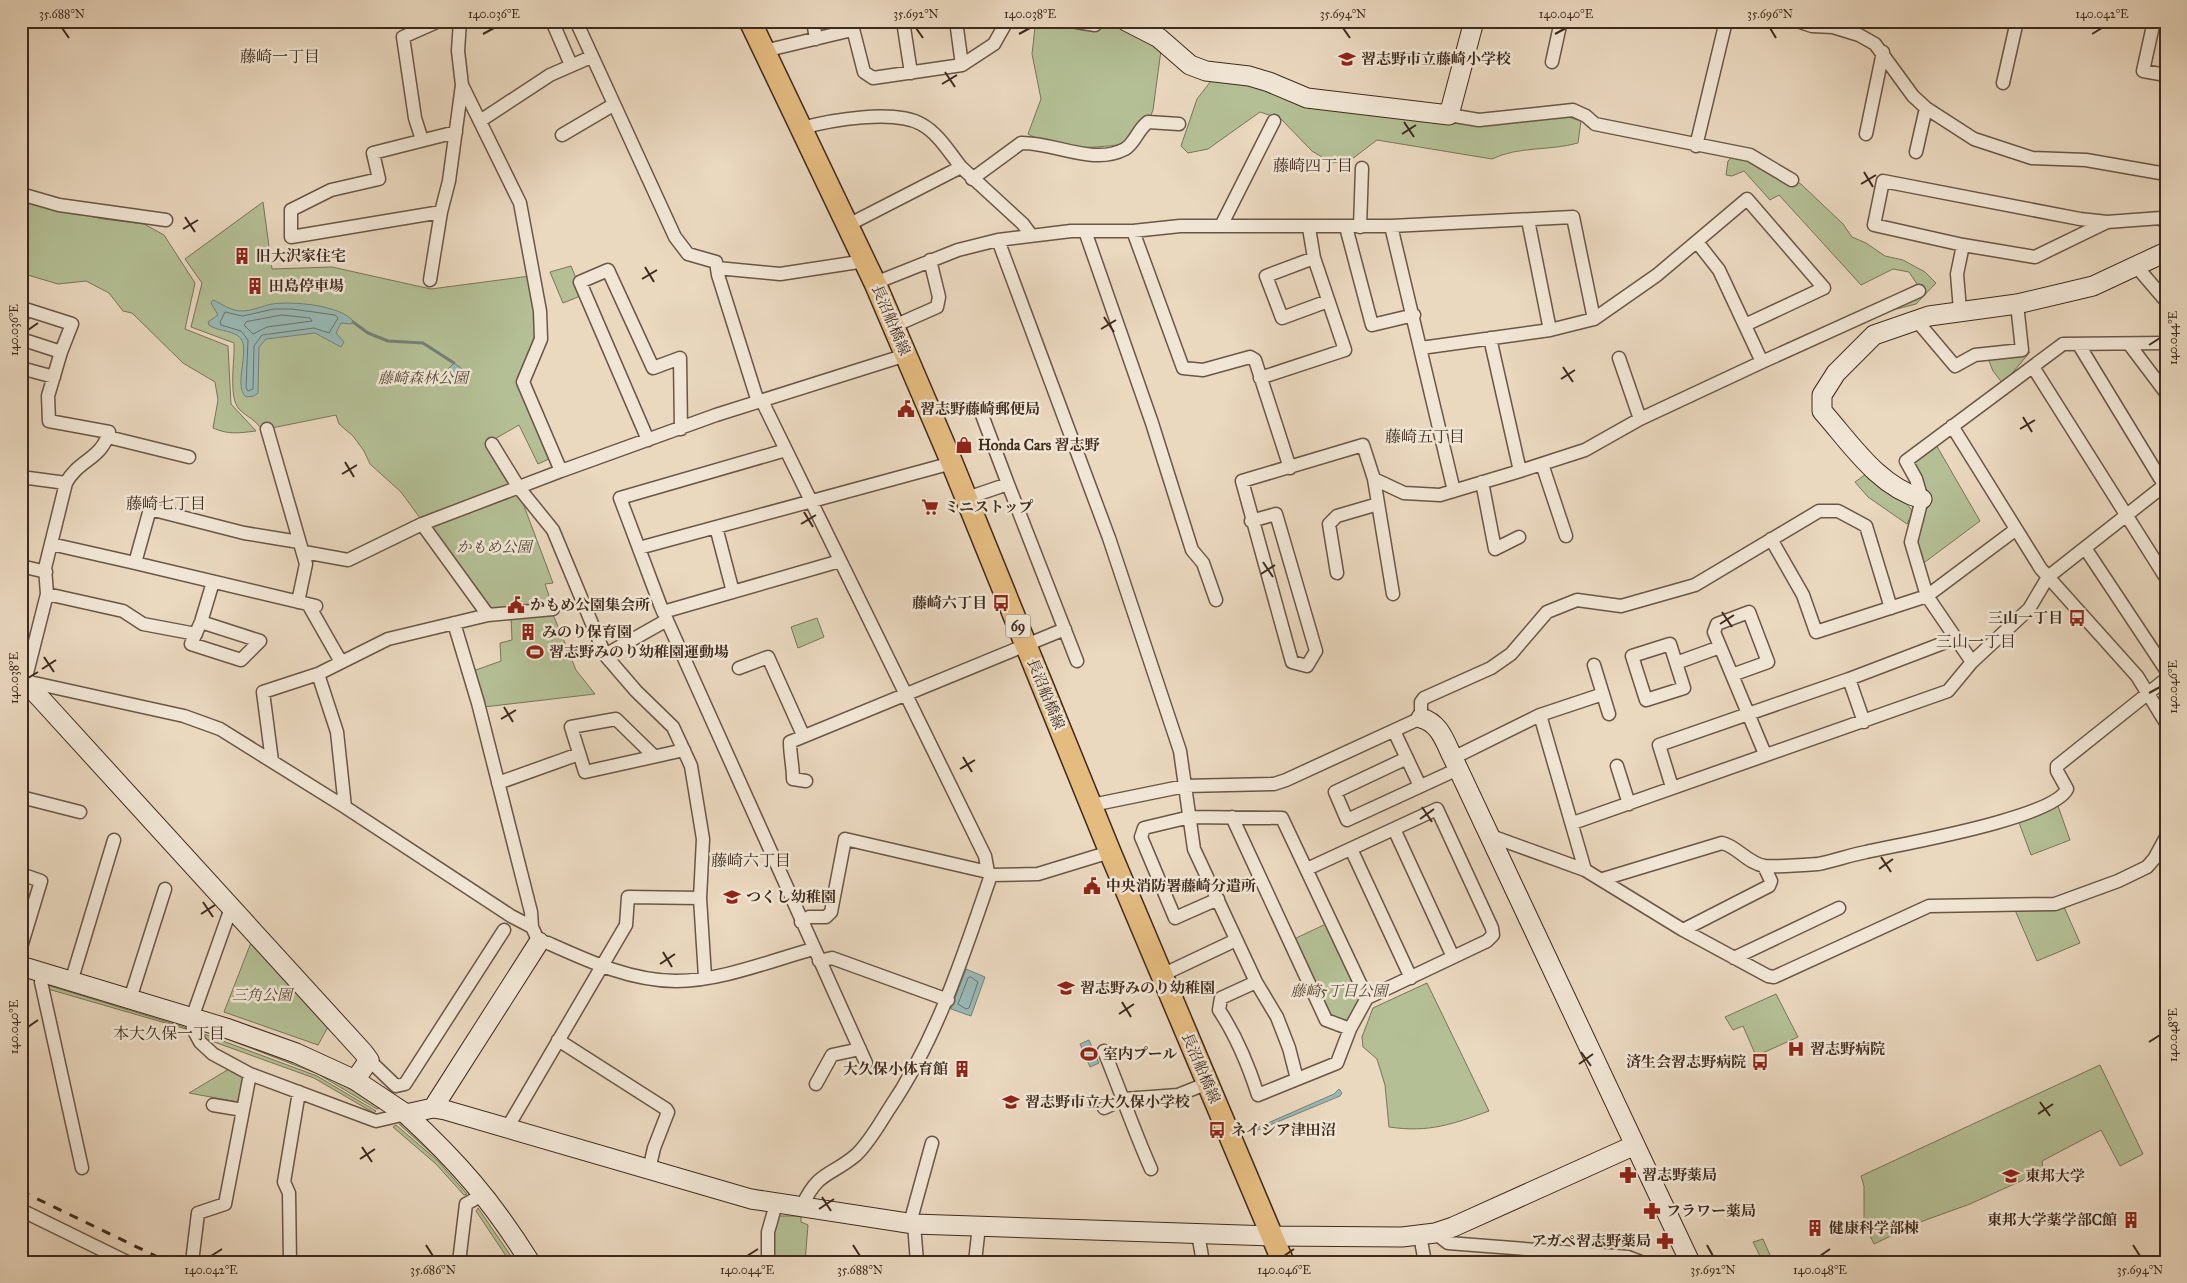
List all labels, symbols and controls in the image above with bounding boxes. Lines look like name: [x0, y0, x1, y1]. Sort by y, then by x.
text: 35.688°N: [39, 7, 85, 21]
text: 140.036°E: [468, 7, 520, 21]
text: 35.692°N: [893, 7, 939, 21]
text: 140.038°E: [1004, 7, 1056, 21]
text: 35.694°N: [1320, 7, 1366, 21]
text: 140.040°E: [1539, 7, 1594, 21]
text: 35.696°N: [1747, 7, 1793, 21]
text: 140.042°E: [2075, 7, 2129, 21]
district label: 藤崎一丁目: [240, 47, 320, 66]
school or university icon: 習志野市立藤崎小学校: [1337, 49, 1357, 69]
place label: 習志野市立藤崎小学校: [1361, 50, 1511, 68]
district label: 藤崎四丁目: [1273, 156, 1353, 175]
building icon: 旧大沢家住宅: [232, 246, 252, 266]
place label: 旧大沢家住宅: [256, 247, 346, 265]
building icon: 田島停車場: [245, 276, 265, 296]
place label: 田島停車場: [269, 277, 344, 295]
street label: 長沼船橋線: [868, 282, 914, 358]
text: 140.036°E: [7, 304, 21, 356]
text: 140.044°E: [2166, 310, 2180, 365]
park label: 藤崎森林公園: [378, 369, 471, 387]
public building icon: 習志野藤崎郵便局: [896, 399, 916, 419]
place label: 習志野藤崎郵便局: [920, 400, 1040, 418]
district label: 藤崎五丁目: [1385, 427, 1465, 446]
shop icon: Honda Cars 習志野: [954, 435, 974, 455]
place label: Honda Cars 習志野: [978, 436, 1101, 454]
district label: 藤崎七丁目: [126, 494, 206, 513]
supermarket icon: ミニストップ: [920, 497, 940, 517]
place label: ミニストップ: [944, 498, 1034, 516]
park label: かもめ公園: [456, 538, 534, 556]
bus stop icon: 藤崎六丁目: [991, 593, 1011, 613]
place label: 藤崎六丁目: [912, 594, 987, 612]
public building icon: かもめ公園集会所: [506, 595, 526, 615]
place label: かもめ公園集会所: [530, 596, 650, 614]
bus stop icon: 三山一丁目: [2067, 608, 2087, 628]
place label: 三山一丁目: [1988, 609, 2063, 627]
road number: 69: [1006, 614, 1030, 638]
building icon: みのり保育園: [518, 622, 538, 642]
place label: みのり保育園: [542, 623, 632, 641]
district label: 三山一丁目: [1936, 632, 2016, 651]
sports icon: 習志野みのり幼稚園運動場: [525, 642, 545, 662]
place label: 習志野みのり幼稚園運動場: [549, 643, 729, 661]
text: 140.038°E: [7, 652, 21, 704]
street label: 長沼船橋線: [1024, 656, 1068, 732]
text: 140.046°E: [2166, 660, 2180, 714]
district label: 藤崎六丁目: [711, 851, 791, 870]
public building icon: 中央消防署藤崎分遣所: [1082, 876, 1102, 896]
place label: 中央消防署藤崎分遣所: [1106, 877, 1256, 895]
school or university icon: つくし幼稚園: [722, 887, 742, 907]
place label: つくし幼稚園: [746, 888, 836, 906]
school or university icon: 習志野みのり幼稚園: [1056, 978, 1076, 998]
place label: 習志野みのり幼稚園: [1080, 979, 1215, 997]
park label: 藤崎5丁目公園: [1291, 982, 1390, 1000]
park label: 三角公園: [232, 986, 295, 1004]
text: 140.040°E: [7, 999, 21, 1054]
text: 140.048°E: [2166, 1008, 2180, 1062]
district label: 本大久保一丁目: [113, 1024, 225, 1043]
street label: 長沼船橋線: [1178, 1030, 1224, 1106]
hospital icon: 習志野病院: [1786, 1039, 1806, 1059]
place label: 習志野病院: [1810, 1040, 1885, 1058]
sports icon: 室内プール: [1079, 1044, 1099, 1064]
place label: 室内プール: [1103, 1045, 1177, 1063]
bus stop icon: 済生会習志野病院: [1750, 1052, 1770, 1072]
place label: 済生会習志野病院: [1626, 1053, 1746, 1071]
building icon: 大久保小体育館: [952, 1059, 972, 1079]
place label: 大久保小体育館: [843, 1060, 948, 1078]
school or university icon: 習志野市立大久保小学校: [1001, 1092, 1021, 1112]
place label: 習志野市立大久保小学校: [1025, 1093, 1190, 1111]
bus stop icon: ネイシア津田沼: [1207, 1120, 1227, 1140]
place label: ネイシア津田沼: [1231, 1121, 1336, 1139]
pharmacy icon: 習志野薬局: [1618, 1165, 1638, 1185]
place label: 習志野薬局: [1642, 1166, 1717, 1184]
school or university icon: 東邦大学: [2001, 1166, 2021, 1186]
place label: 東邦大学: [2025, 1167, 2085, 1185]
pharmacy icon: フラワー薬局: [1642, 1201, 1662, 1221]
place label: フラワー薬局: [1666, 1202, 1756, 1220]
building icon: 東邦大学薬学部C館: [2121, 1210, 2141, 1230]
place label: 東邦大学薬学部C館: [1987, 1211, 2117, 1229]
building icon: 健康科学部棟: [1805, 1218, 1825, 1238]
place label: 健康科学部棟: [1829, 1219, 1919, 1237]
pharmacy icon: アガペ習志野薬局: [1655, 1231, 1675, 1251]
place label: アガペ習志野薬局: [1531, 1232, 1651, 1250]
text: 140.042°E: [184, 1263, 238, 1277]
text: 35.686°N: [410, 1263, 456, 1277]
text: 140.044°E: [720, 1263, 775, 1277]
text: 35.688°N: [837, 1263, 883, 1277]
text: 140.046°E: [1257, 1263, 1311, 1277]
text: 35.692°N: [1690, 1263, 1736, 1277]
text: 140.048°E: [1793, 1263, 1847, 1277]
text: 35.694°N: [2117, 1263, 2163, 1277]

